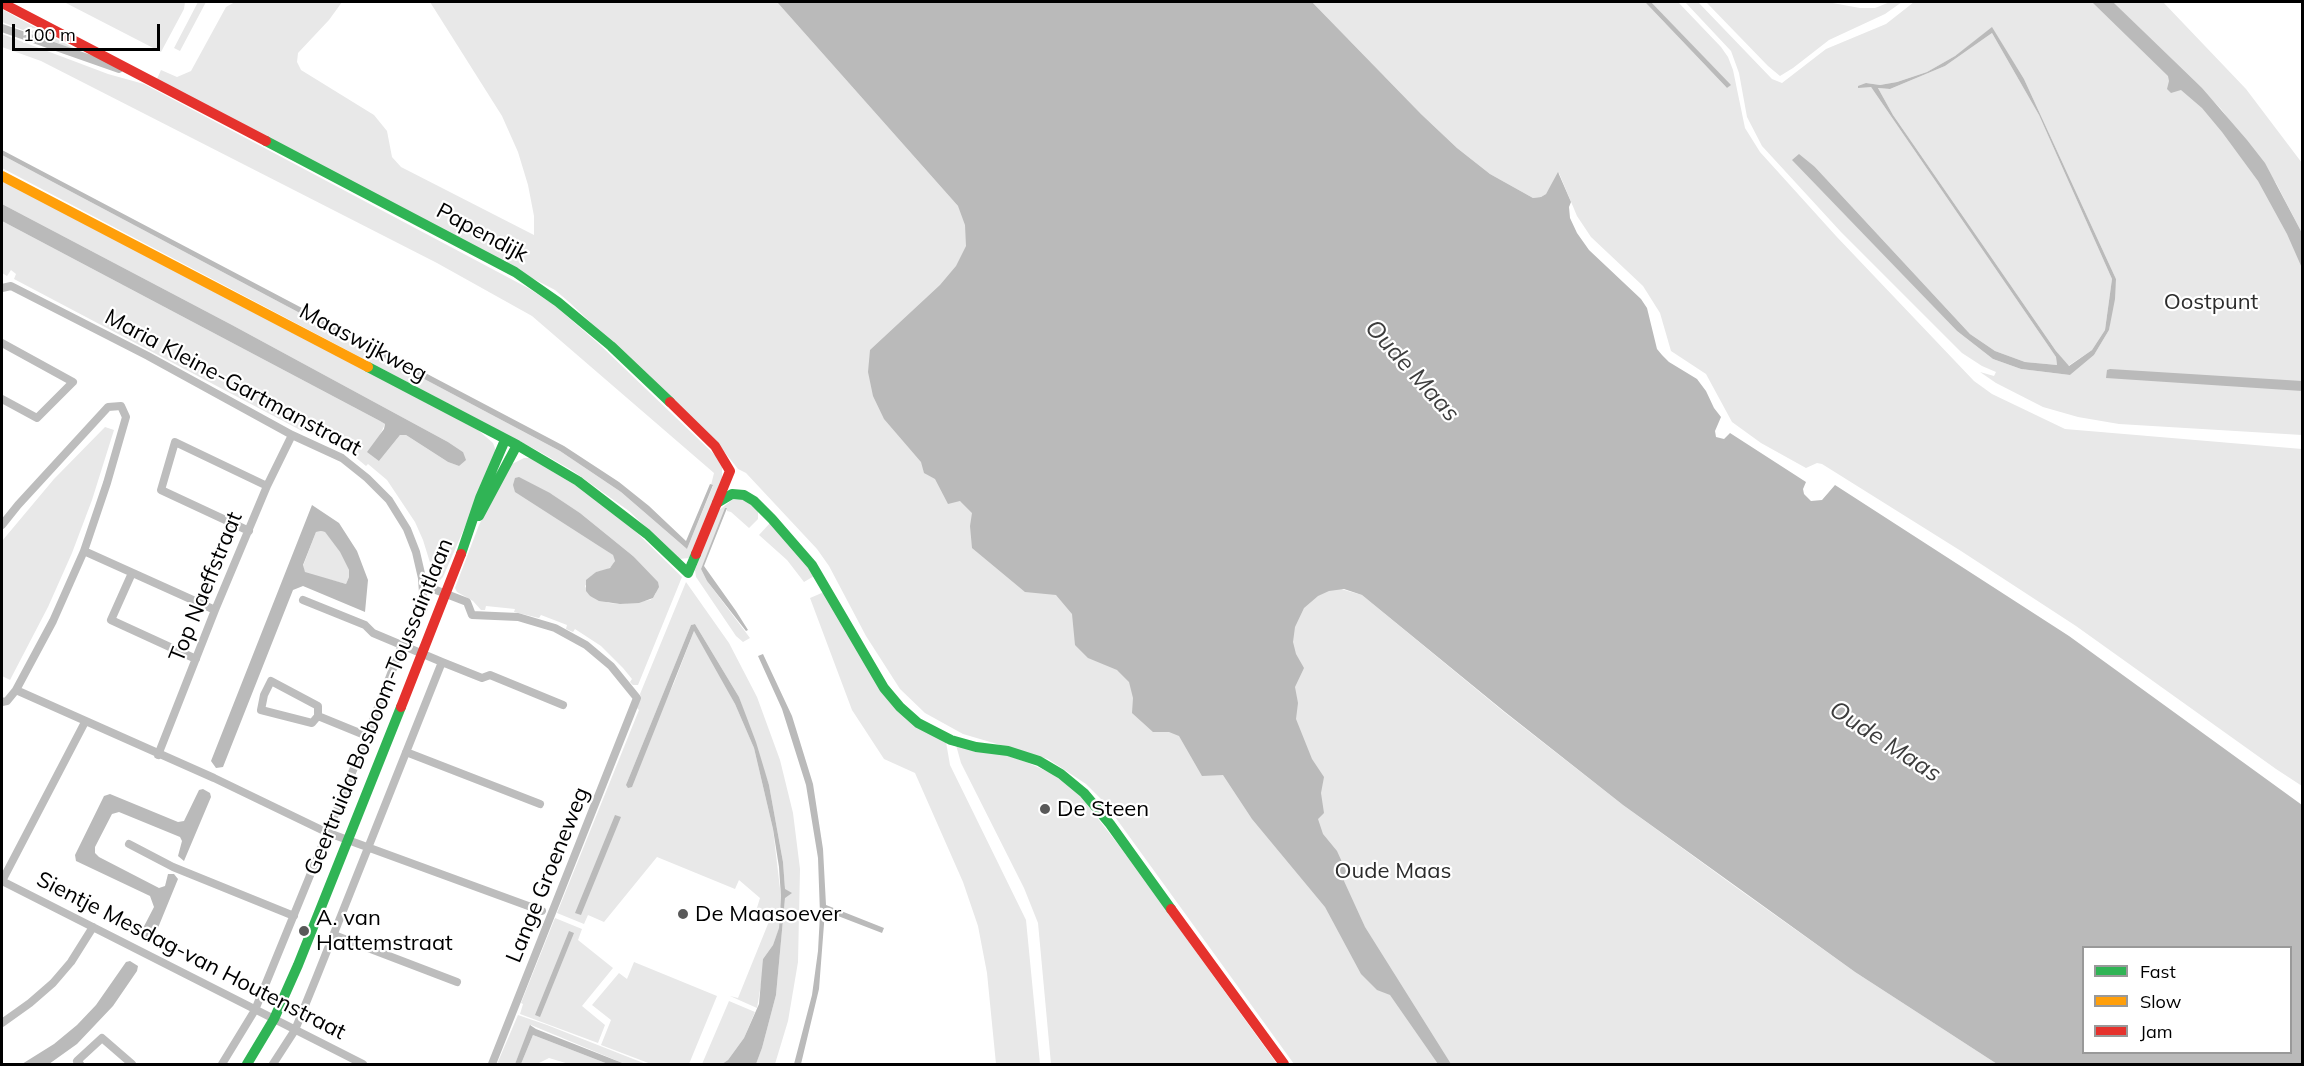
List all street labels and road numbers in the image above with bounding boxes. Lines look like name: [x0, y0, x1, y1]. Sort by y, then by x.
street label: Papendijk: [432, 198, 532, 268]
street label: Maaswijkweg: [295, 298, 431, 388]
street label: Maria Kleine-Gartmanstraat: [100, 304, 366, 462]
street label: Top Naeffstraat: [164, 508, 248, 666]
street label: Geertruida Bosboom-Toussaintlaan: [299, 535, 459, 879]
street label: Lange Groeneweg: [501, 784, 595, 966]
street label: Sientje Mesdag-van Houtenstraat: [32, 866, 350, 1046]

